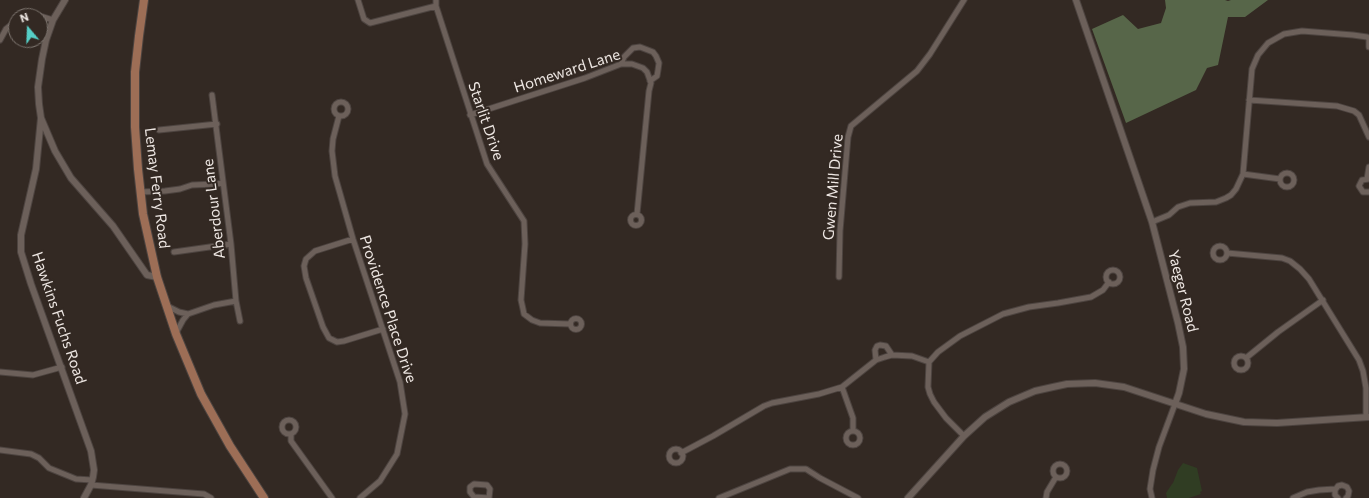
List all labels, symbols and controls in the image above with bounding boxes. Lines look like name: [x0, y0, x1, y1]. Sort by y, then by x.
north arrow: [8, 8, 48, 48]
text: N: [18, 10, 30, 25]
street label: Homeward Lane: [511, 45, 623, 97]
street label: Starlit Drive: [464, 80, 508, 162]
street label: Lemay Ferry Road: [141, 126, 173, 250]
street label: Gwen Mill Drive: [819, 133, 847, 241]
street label: Aberdour Lane: [199, 158, 229, 260]
street label: Providence Place Drive: [356, 233, 420, 385]
street label: Yaeger Road: [1164, 248, 1202, 334]
street label: Hawkins Fuchs Road: [28, 249, 90, 387]

